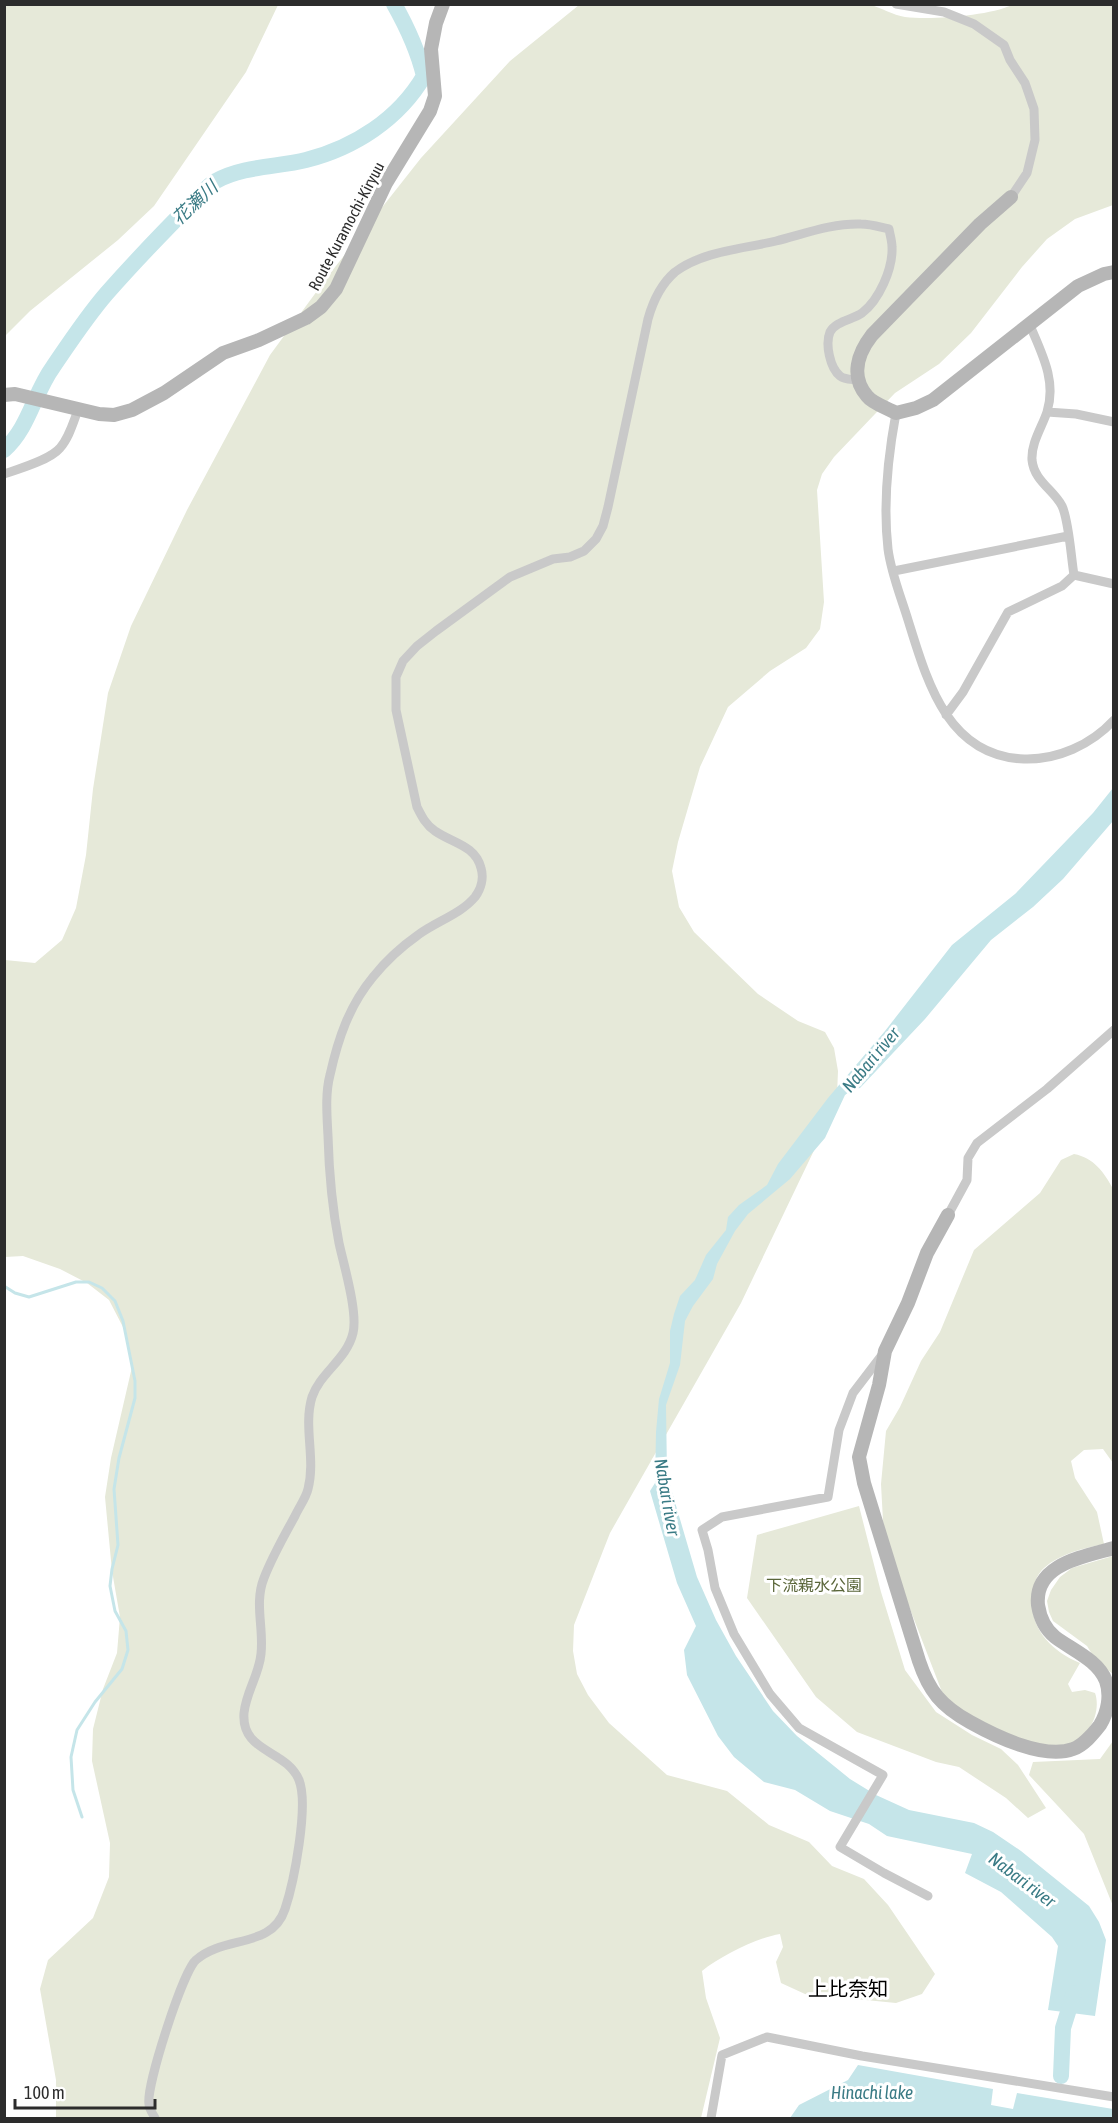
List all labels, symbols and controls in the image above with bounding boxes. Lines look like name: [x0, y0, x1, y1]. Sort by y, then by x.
street label: Route Kuramochi-Kiryuu: [304, 159, 388, 294]
water label: 花瀬川: [168, 175, 223, 229]
water label: Nabari river: [838, 1023, 904, 1096]
water label: Nabari river: [650, 1457, 685, 1538]
park label: 下流親水公園: [766, 1576, 862, 1594]
water label: Nabari river: [985, 1848, 1060, 1912]
district label: 上比奈知: [808, 1977, 888, 2000]
scale bar: [15, 2072, 154, 2110]
text: 100 m: [24, 2082, 65, 2103]
water label: Hinachi lake: [831, 2082, 913, 2103]

